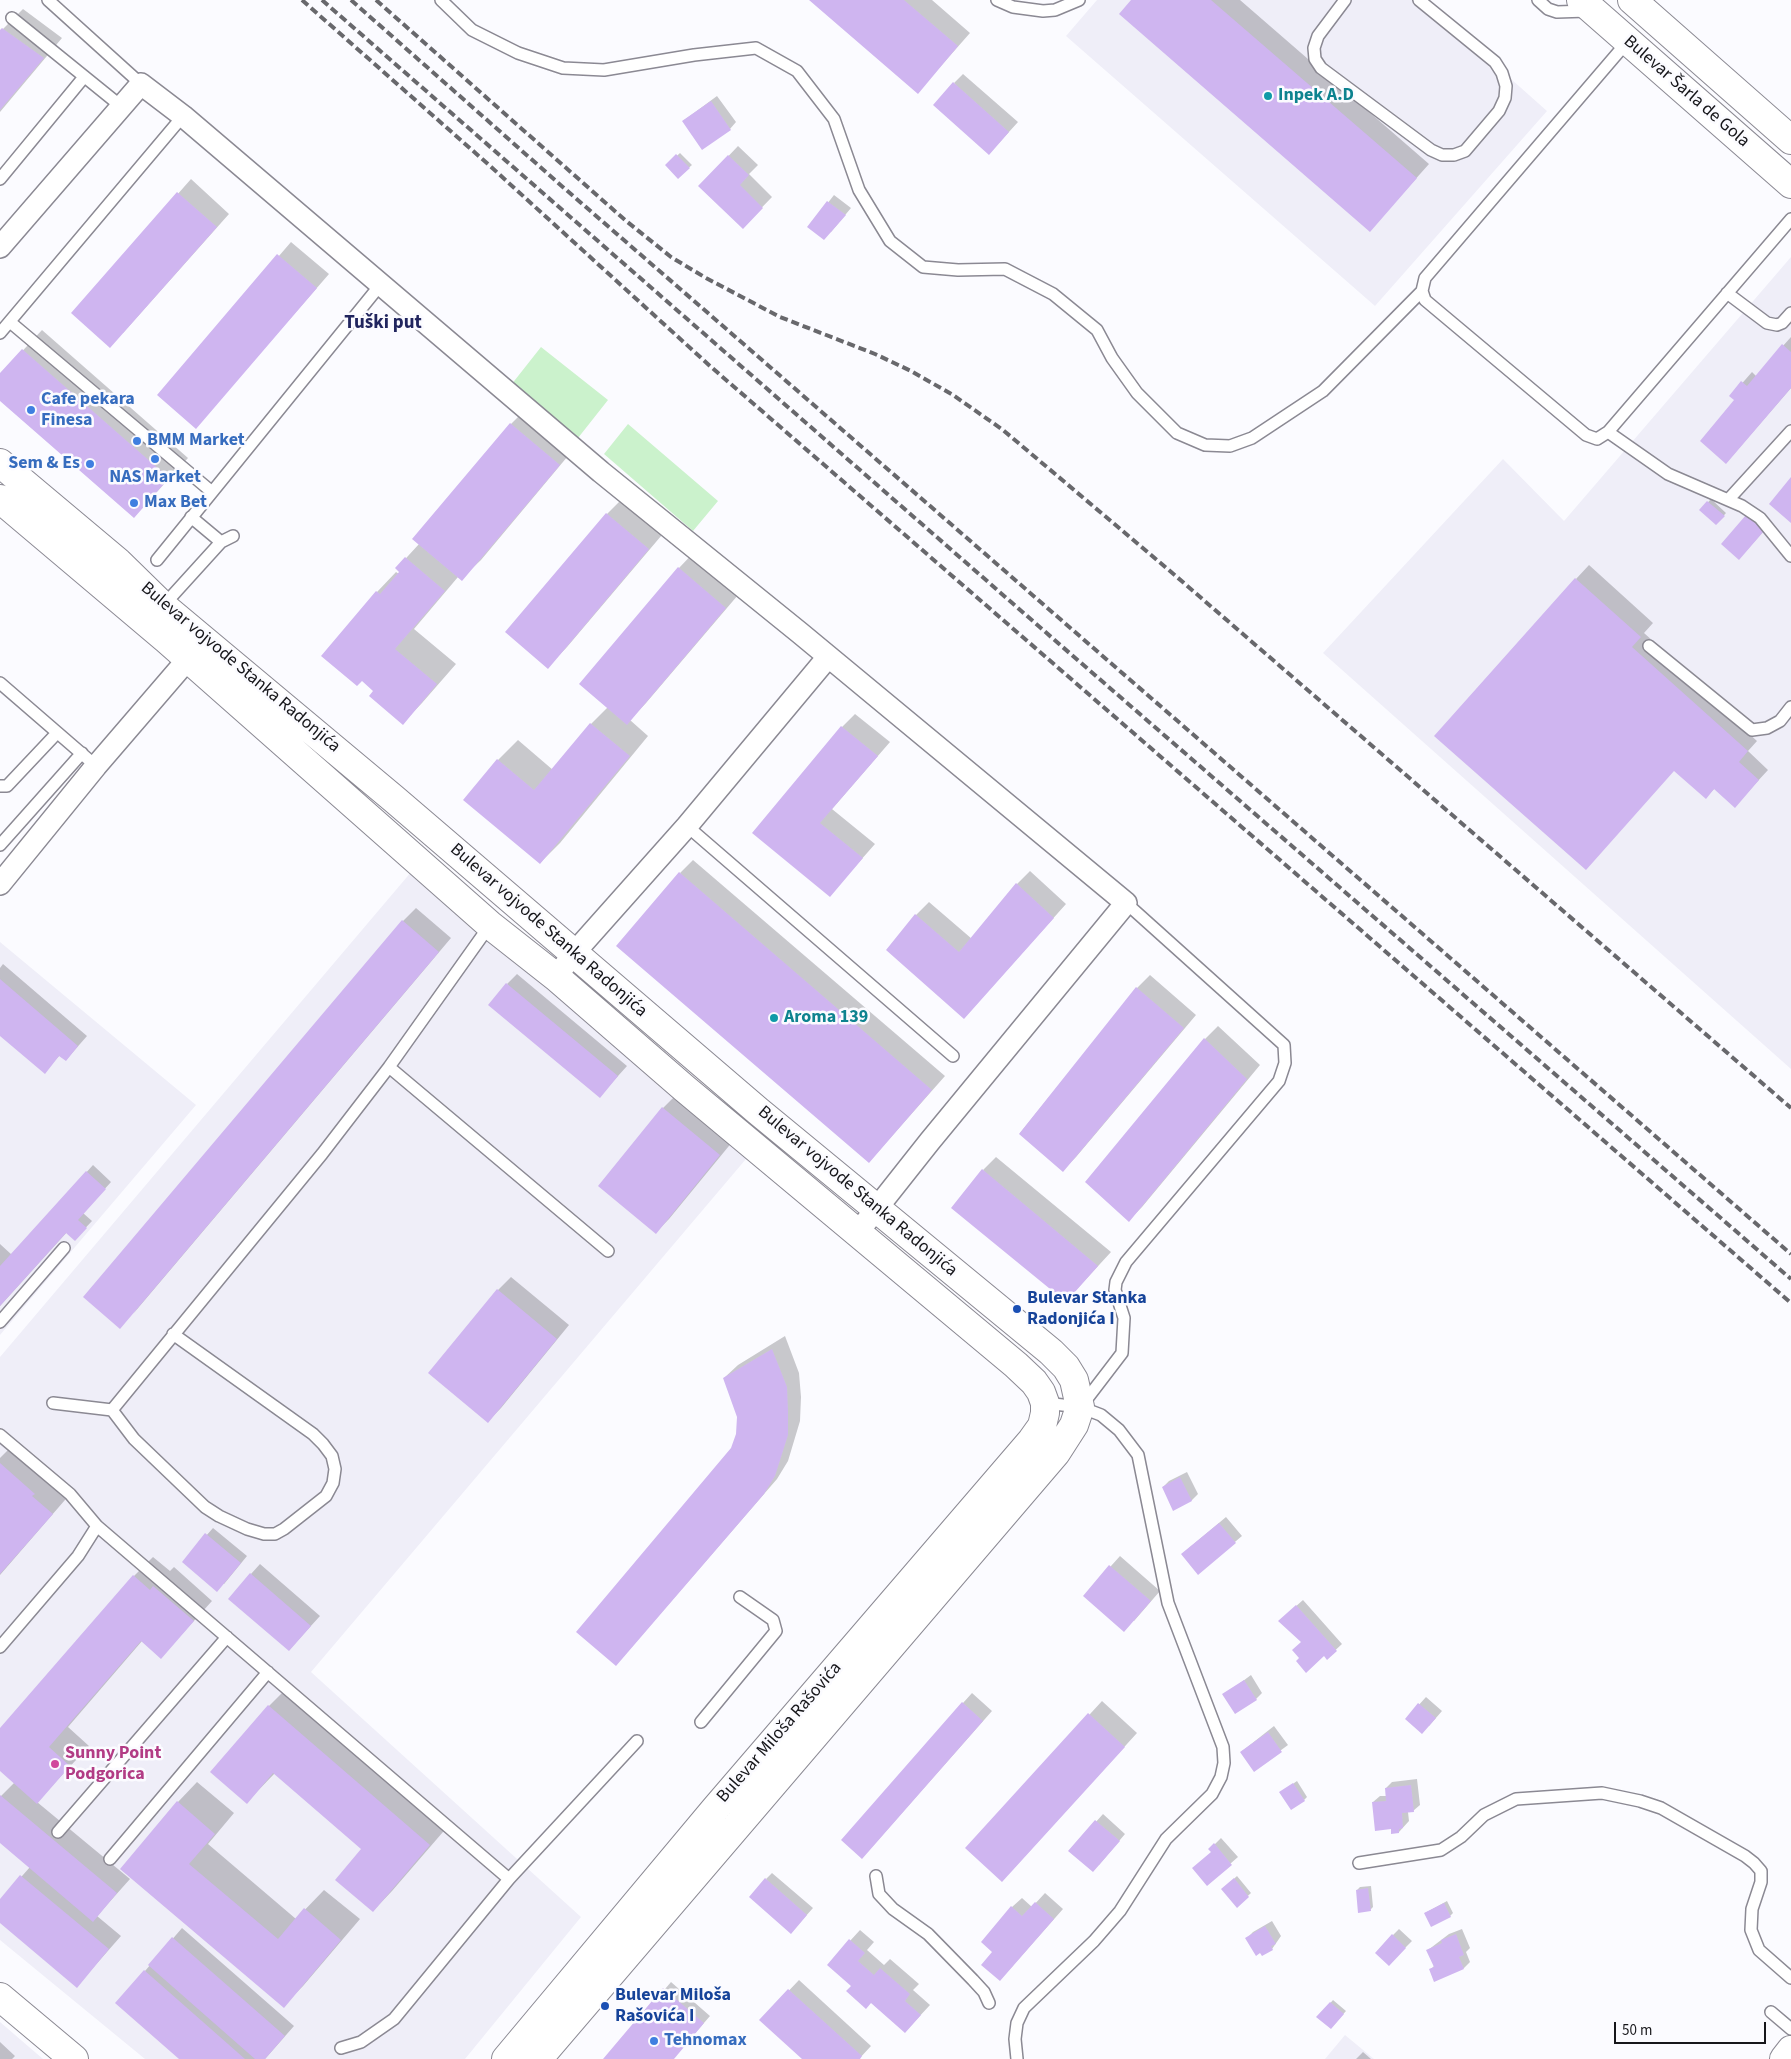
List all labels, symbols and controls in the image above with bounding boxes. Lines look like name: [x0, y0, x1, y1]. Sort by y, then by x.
street label: Bulevar Šarla de Gola: [1618, 31, 1754, 153]
place label: Inpek A.D: [1278, 85, 1354, 107]
marker: Inpek A.D: [1262, 90, 1274, 102]
district label: Tuški put: [344, 313, 422, 335]
place label: Cafe pekara Finesa: [41, 389, 135, 432]
marker: Cafe pekara Finesa: [25, 404, 37, 416]
place label: BMM Market: [147, 430, 245, 452]
marker: BMM Market: [131, 435, 143, 447]
place label: Sem & Es: [8, 453, 80, 475]
marker: NAS Market: [149, 453, 161, 465]
marker: Sem & Es: [84, 458, 96, 470]
place label: NAS Market: [109, 467, 201, 489]
place label: Max Bet: [144, 492, 207, 514]
marker: Max Bet: [128, 497, 140, 509]
street label: Bulevar vojvode Stanka Radonjića: [136, 578, 344, 758]
street label: Bulevar vojvode Stanka Radonjića: [445, 839, 651, 1023]
place label: Aroma 139: [784, 1007, 868, 1029]
marker: Aroma 139: [768, 1012, 780, 1024]
street label: Bulevar vojvode Stanka Radonjića: [753, 1102, 961, 1282]
place label: Bulevar Stanka Radonjića I: [1027, 1288, 1147, 1330]
marker: Bulevar Stanka Radonjića I: [1011, 1303, 1023, 1315]
street label: Bulevar Miloša Rašovića: [713, 1658, 847, 1808]
place label: Sunny Point Podgorica: [65, 1743, 161, 1786]
marker: Sunny Point Podgorica: [49, 1758, 61, 1770]
place label: Bulevar Miloša Rašovića I: [615, 1985, 731, 2028]
marker: Bulevar Miloša Rašovića I: [599, 2000, 611, 2012]
scale bar: [1616, 2012, 1768, 2044]
text: 50 m: [1622, 2020, 1652, 2041]
place label: Tehnomax: [664, 2030, 747, 2052]
marker: Tehnomax: [648, 2035, 660, 2047]

